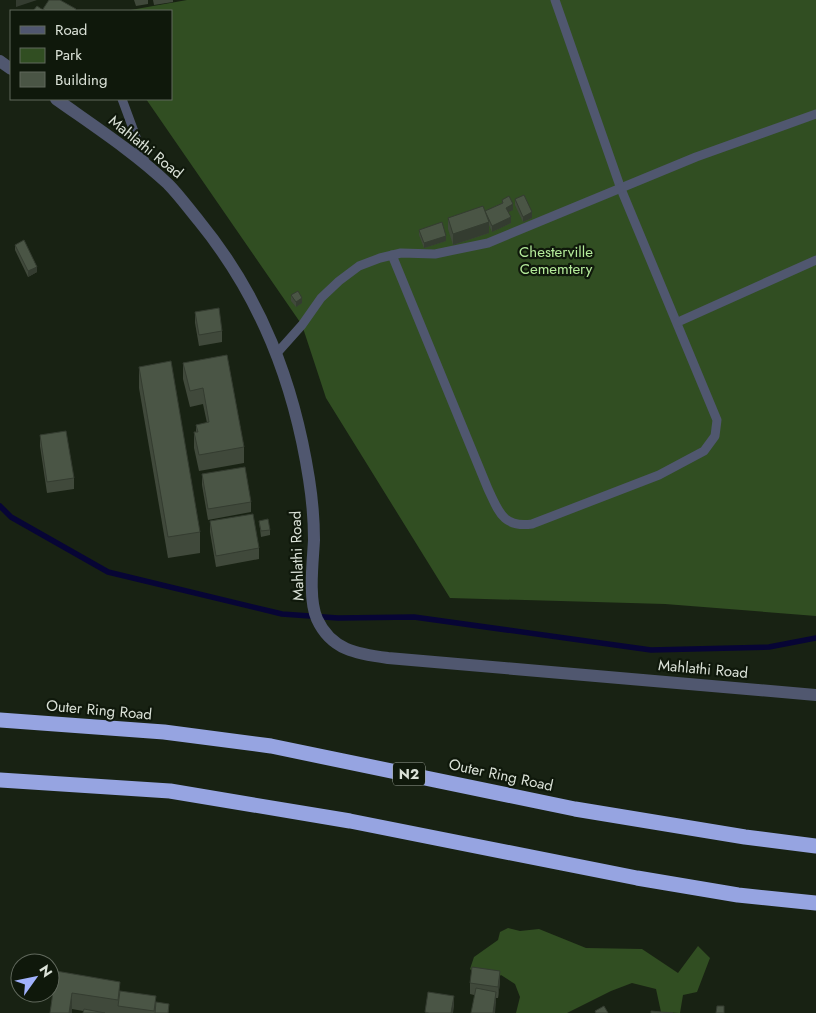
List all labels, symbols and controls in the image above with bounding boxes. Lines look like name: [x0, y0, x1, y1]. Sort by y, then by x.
legend: [10, 10, 172, 100]
text: Road: [55, 19, 87, 41]
text: Park: [55, 44, 82, 66]
text: Building: [55, 69, 107, 91]
street label: Mahlathi Road: [104, 110, 188, 184]
park label: Chesterville Cememtery: [519, 241, 593, 280]
street label: Mahlathi Road: [284, 511, 310, 601]
street label: Mahlathi Road: [657, 654, 749, 684]
street label: Outer Ring Road: [45, 694, 153, 726]
street label: Outer Ring Road: [447, 753, 555, 797]
road number: N2: [393, 762, 425, 786]
north arrow: [10, 953, 60, 1003]
text: N: [34, 961, 57, 981]

